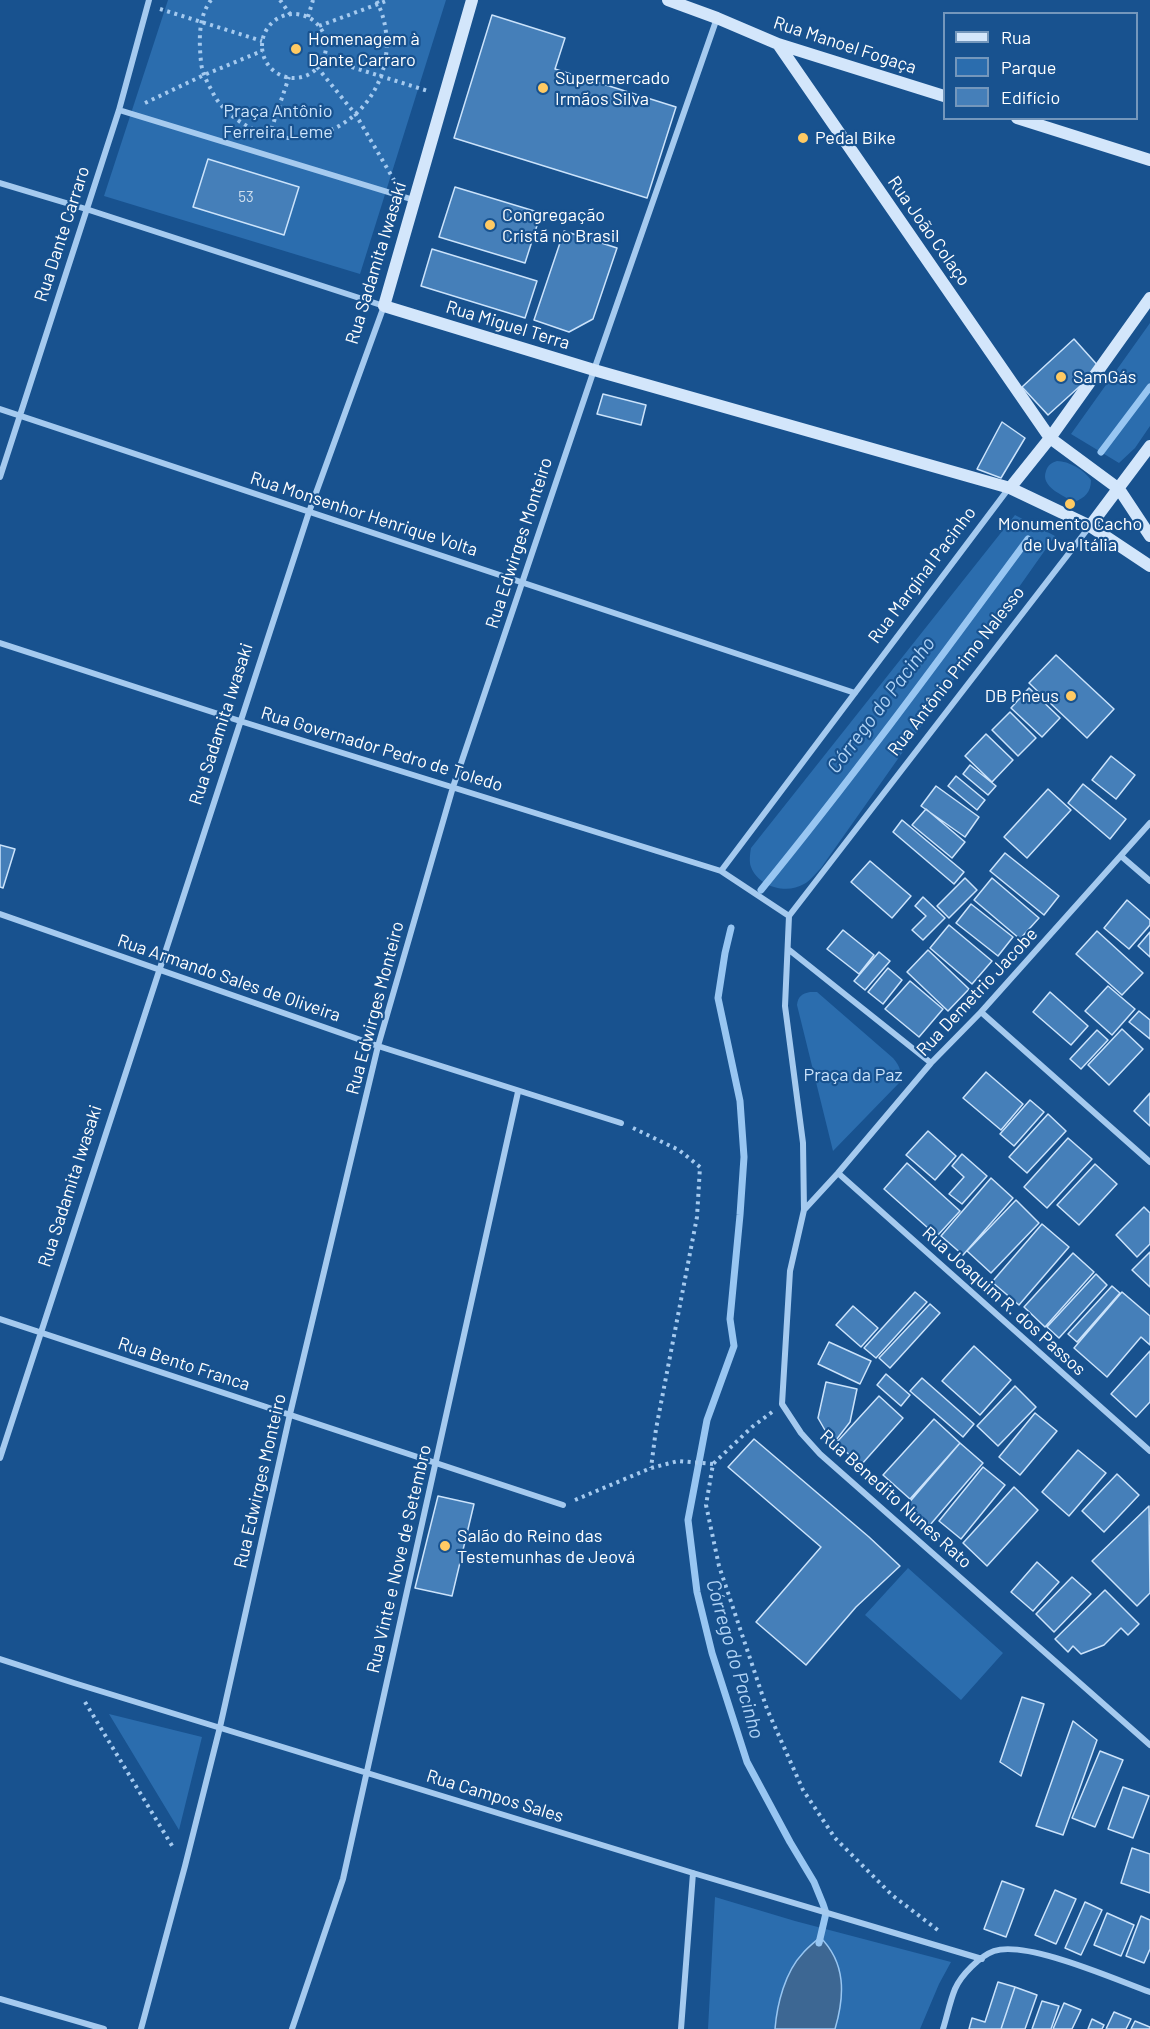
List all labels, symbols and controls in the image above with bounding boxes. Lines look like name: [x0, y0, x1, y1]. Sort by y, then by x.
street label: Rua Manoel Fogaça: [771, 12, 919, 78]
legend: [943, 12, 1138, 120]
text: Rua: [1001, 26, 1031, 48]
place label: Homenagem à Dante Carraro: [308, 28, 420, 70]
marker: Homenagem à Dante Carraro: [289, 42, 303, 56]
text: Parque: [1001, 56, 1056, 78]
place label: Supermercado Irmãos Silva: [555, 67, 670, 110]
marker: Supermercado Irmãos Silva: [536, 81, 550, 95]
text: Edifício: [1001, 86, 1060, 108]
park label: Praça Antônio Ferreira Leme: [223, 100, 333, 142]
place label: Pedal Bike: [815, 127, 896, 149]
marker: Pedal Bike: [796, 131, 810, 145]
street label: Rua Dante Carraro: [30, 163, 94, 305]
street label: Rua João Colaço: [883, 172, 975, 290]
street label: Rua Sadamita Iwasaki: [341, 179, 411, 347]
house number: 53: [238, 188, 254, 206]
place label: Congregação Cristã no Brasil: [502, 204, 619, 246]
marker: Congregação Cristã no Brasil: [483, 218, 497, 232]
street label: Rua Miguel Terra: [443, 296, 573, 354]
place label: SamGás: [1073, 366, 1136, 388]
marker: SamGás: [1054, 370, 1068, 384]
street label: Rua Edwirges Monteiro: [481, 455, 557, 631]
street label: Rua Monsenhor Henrique Volta: [248, 467, 480, 561]
marker: Monumento Cacho de Uva Itália: [1063, 497, 1077, 511]
street label: Rua Marginal Pacinho: [864, 502, 980, 648]
place label: Monumento Cacho de Uva Itália: [998, 513, 1142, 556]
street label: Rua Antônio Primo Nalesso: [883, 582, 1029, 760]
water label: Córrego do Pacinho: [822, 632, 940, 778]
street label: Rua Sadamita Iwasaki: [185, 640, 257, 808]
place label: DB Pneus: [985, 685, 1059, 707]
marker: DB Pneus: [1064, 689, 1078, 703]
street label: Rua Governador Pedro de Toledo: [258, 702, 506, 796]
street label: Rua Edwirges Monteiro: [341, 919, 409, 1097]
street label: Rua Demetrio Jacobe: [912, 923, 1042, 1061]
street label: Rua Armando Sales de Oliveira: [115, 930, 343, 1026]
park label: Praça da Paz: [804, 1064, 902, 1086]
street label: Rua Sadamita Iwasaki: [34, 1102, 106, 1270]
street label: Rua Joaquim R. dos Passos: [918, 1222, 1090, 1380]
street label: Rua Bento Franca: [115, 1332, 253, 1396]
street label: Rua Edwirges Monteiro: [229, 1392, 291, 1570]
street label: Rua Benedito Nunes Rato: [816, 1425, 976, 1573]
street label: Rua Vinte e Nove de Setembro: [362, 1443, 436, 1675]
place label: Salão do Reino das Testemunhas de Jeová: [457, 1525, 635, 1568]
marker: Salão do Reino das Testemunhas de Jeová: [438, 1539, 452, 1553]
water label: Córrego do Pacinho: [701, 1577, 769, 1741]
street label: Rua Campos Sales: [424, 1765, 566, 1827]

